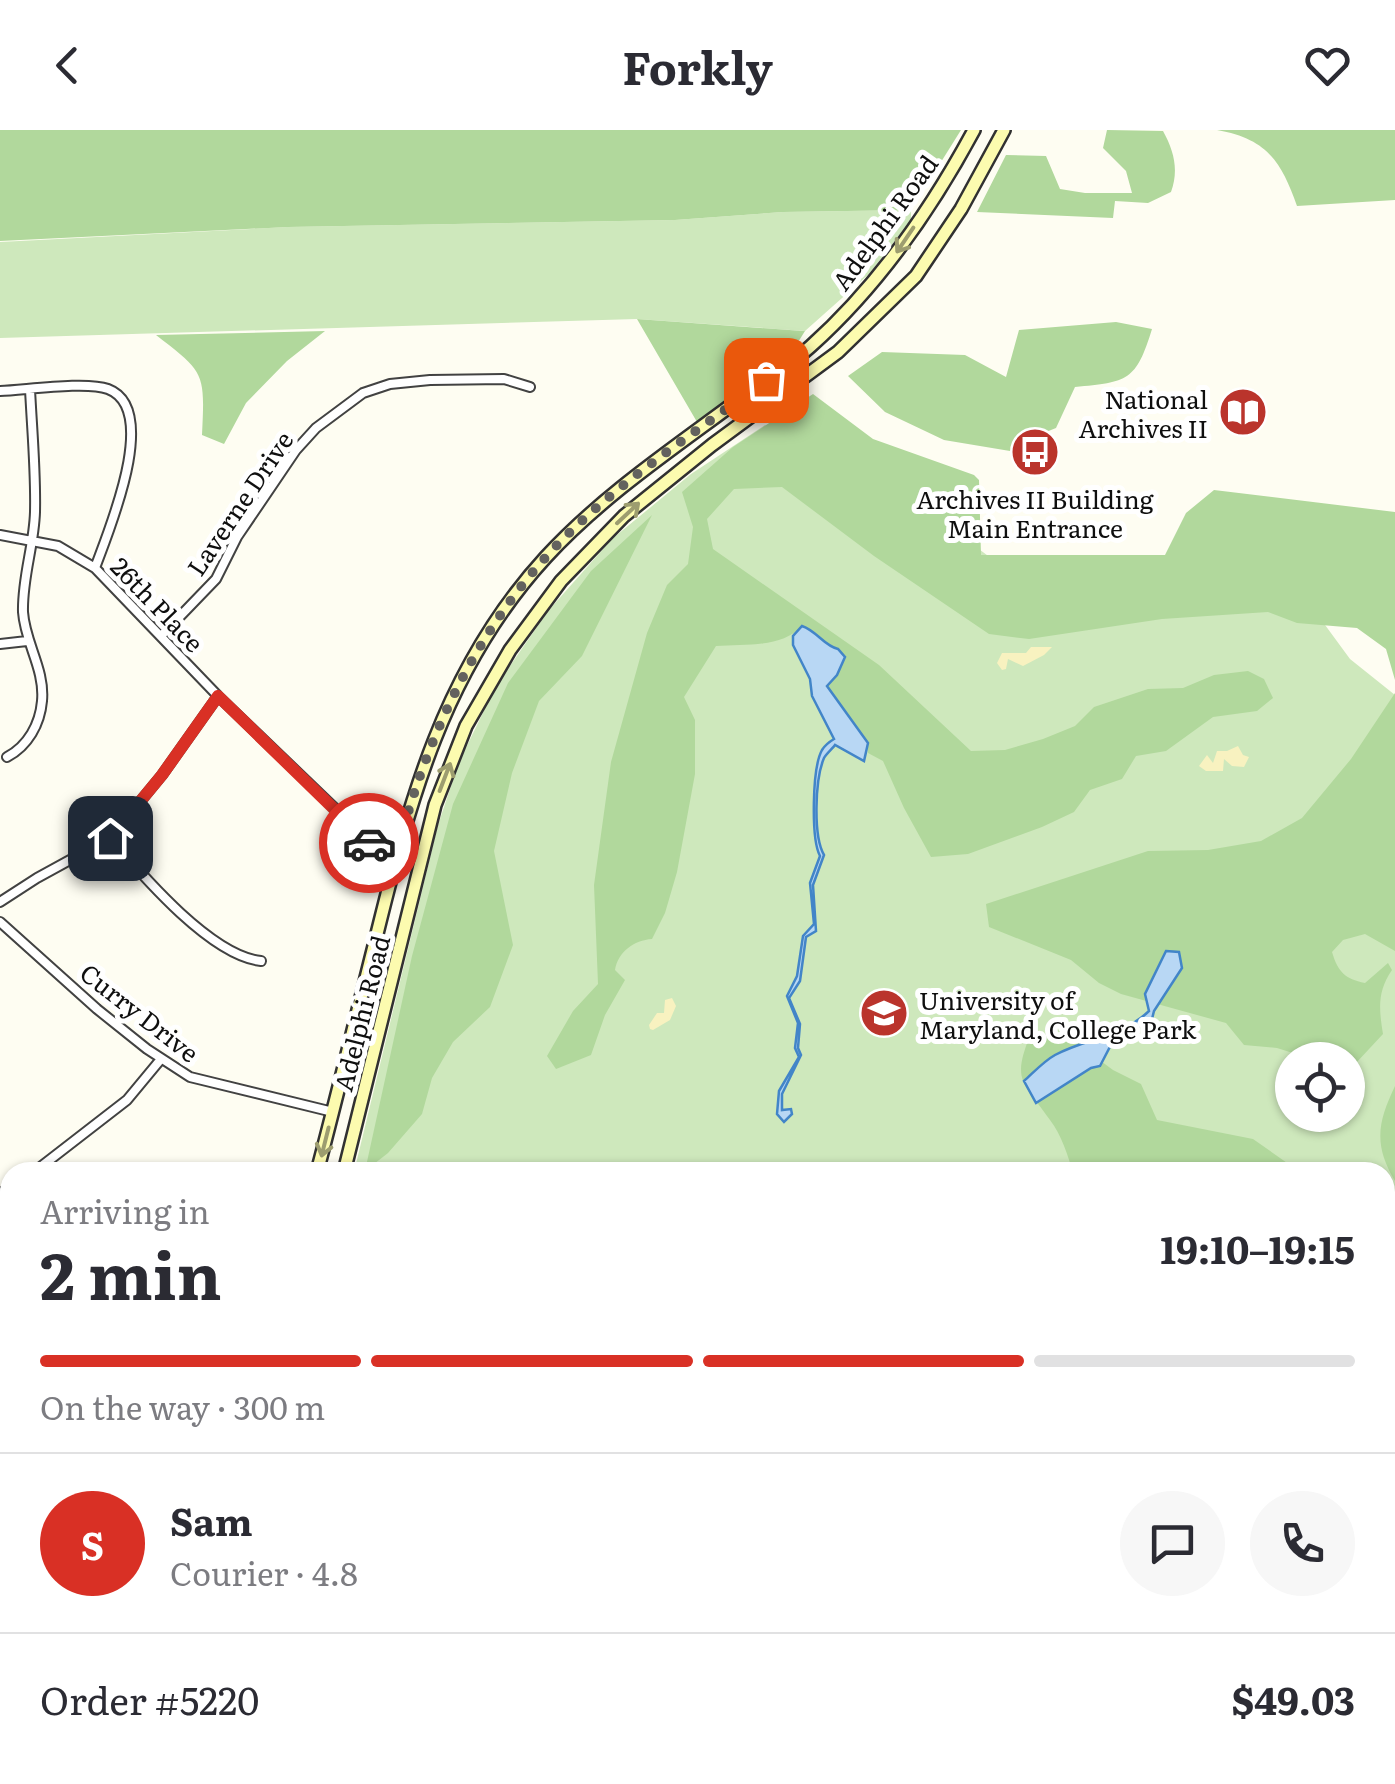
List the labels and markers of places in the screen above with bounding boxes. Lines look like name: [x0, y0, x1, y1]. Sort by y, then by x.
pin: [724, 338, 809, 423]
place label: National Archives II: [1079, 380, 1208, 446]
library icon: National Archives II: [1217, 386, 1269, 438]
bus stop icon: Archives II Building Main Entrance: [1009, 426, 1061, 478]
place label: Archives II Building Main Entrance: [916, 480, 1154, 546]
pin: [68, 796, 153, 881]
place label: University of Maryland, College Park: [919, 981, 1197, 1047]
school or university icon: University of Maryland, College Park: [858, 987, 910, 1039]

